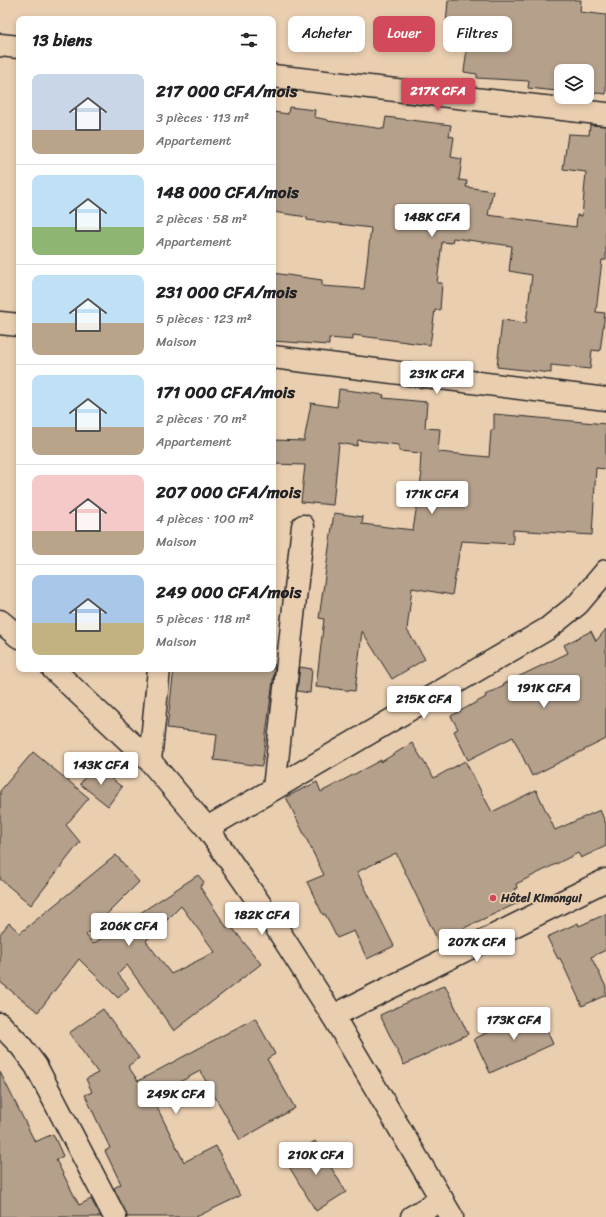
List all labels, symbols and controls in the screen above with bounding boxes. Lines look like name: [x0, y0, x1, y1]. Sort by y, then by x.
chip: Acheter: [288, 16, 365, 52]
chip: Louer: [373, 16, 435, 52]
chip: Filtres: [443, 16, 512, 52]
text: 13 biens: [32, 25, 92, 55]
icon: filters: [238, 29, 260, 51]
map controls: [554, 64, 594, 104]
button: layers: [554, 64, 594, 104]
text: 217 000 CFA/mois: [156, 76, 298, 106]
pin: 217K CFA: [397, 78, 479, 112]
text: 217K CFA: [410, 79, 466, 102]
icon: home: [64, 90, 112, 138]
text: 3 pièces · 113 m²: [156, 106, 249, 129]
text: Appartement: [156, 129, 231, 152]
text: 148 000 CFA/mois: [156, 177, 299, 207]
icon: home: [64, 191, 112, 239]
pin: 148K CFA: [391, 204, 473, 238]
text: 148K CFA: [404, 205, 460, 228]
text: 2 pièces · 58 m²: [156, 207, 247, 230]
text: Appartement: [156, 230, 231, 253]
text: 231 000 CFA/mois: [156, 277, 297, 307]
icon: home: [64, 291, 112, 339]
text: 5 pièces · 123 m²: [156, 307, 252, 330]
text: Maison: [156, 330, 196, 353]
pin: 231K CFA: [396, 361, 478, 395]
text: 231K CFA: [409, 362, 465, 385]
text: 171 000 CFA/mois: [156, 377, 295, 407]
icon: home: [64, 391, 112, 439]
text: 2 pièces · 70 m²: [156, 407, 247, 430]
text: Appartement: [156, 430, 231, 453]
text: 207 000 CFA/mois: [156, 477, 301, 507]
pin: 171K CFA: [391, 481, 473, 515]
text: 171K CFA: [405, 482, 459, 505]
icon: home: [64, 491, 112, 539]
text: 4 pièces · 100 m²: [156, 507, 254, 530]
text: Maison: [156, 530, 196, 553]
text: 249 000 CFA/mois: [156, 577, 302, 607]
icon: home: [64, 591, 112, 639]
text: 5 pièces · 118 m²: [156, 607, 251, 630]
text: Maison: [156, 630, 196, 653]
pin: 191K CFA: [503, 675, 585, 709]
text: 191K CFA: [517, 676, 571, 699]
pin: 215K CFA: [383, 686, 465, 720]
text: 215K CFA: [396, 687, 452, 710]
pin: 143K CFA: [60, 752, 142, 786]
text: 143K CFA: [73, 753, 129, 776]
place label: Hôtel Kimongui: [500, 887, 582, 909]
marker: Hôtel Kimongui: [488, 893, 498, 903]
pin: 182K CFA: [221, 902, 303, 936]
text: 182K CFA: [234, 903, 290, 926]
pin: 206K CFA: [88, 913, 170, 947]
text: 206K CFA: [100, 914, 158, 937]
pin: 207K CFA: [436, 929, 518, 963]
text: 207K CFA: [448, 930, 506, 953]
pin: 173K CFA: [473, 1007, 555, 1041]
text: 173K CFA: [486, 1008, 542, 1031]
pin: 249K CFA: [135, 1081, 217, 1115]
text: 249K CFA: [147, 1082, 205, 1105]
pin: 210K CFA: [275, 1142, 357, 1176]
text: 210K CFA: [288, 1143, 344, 1166]

